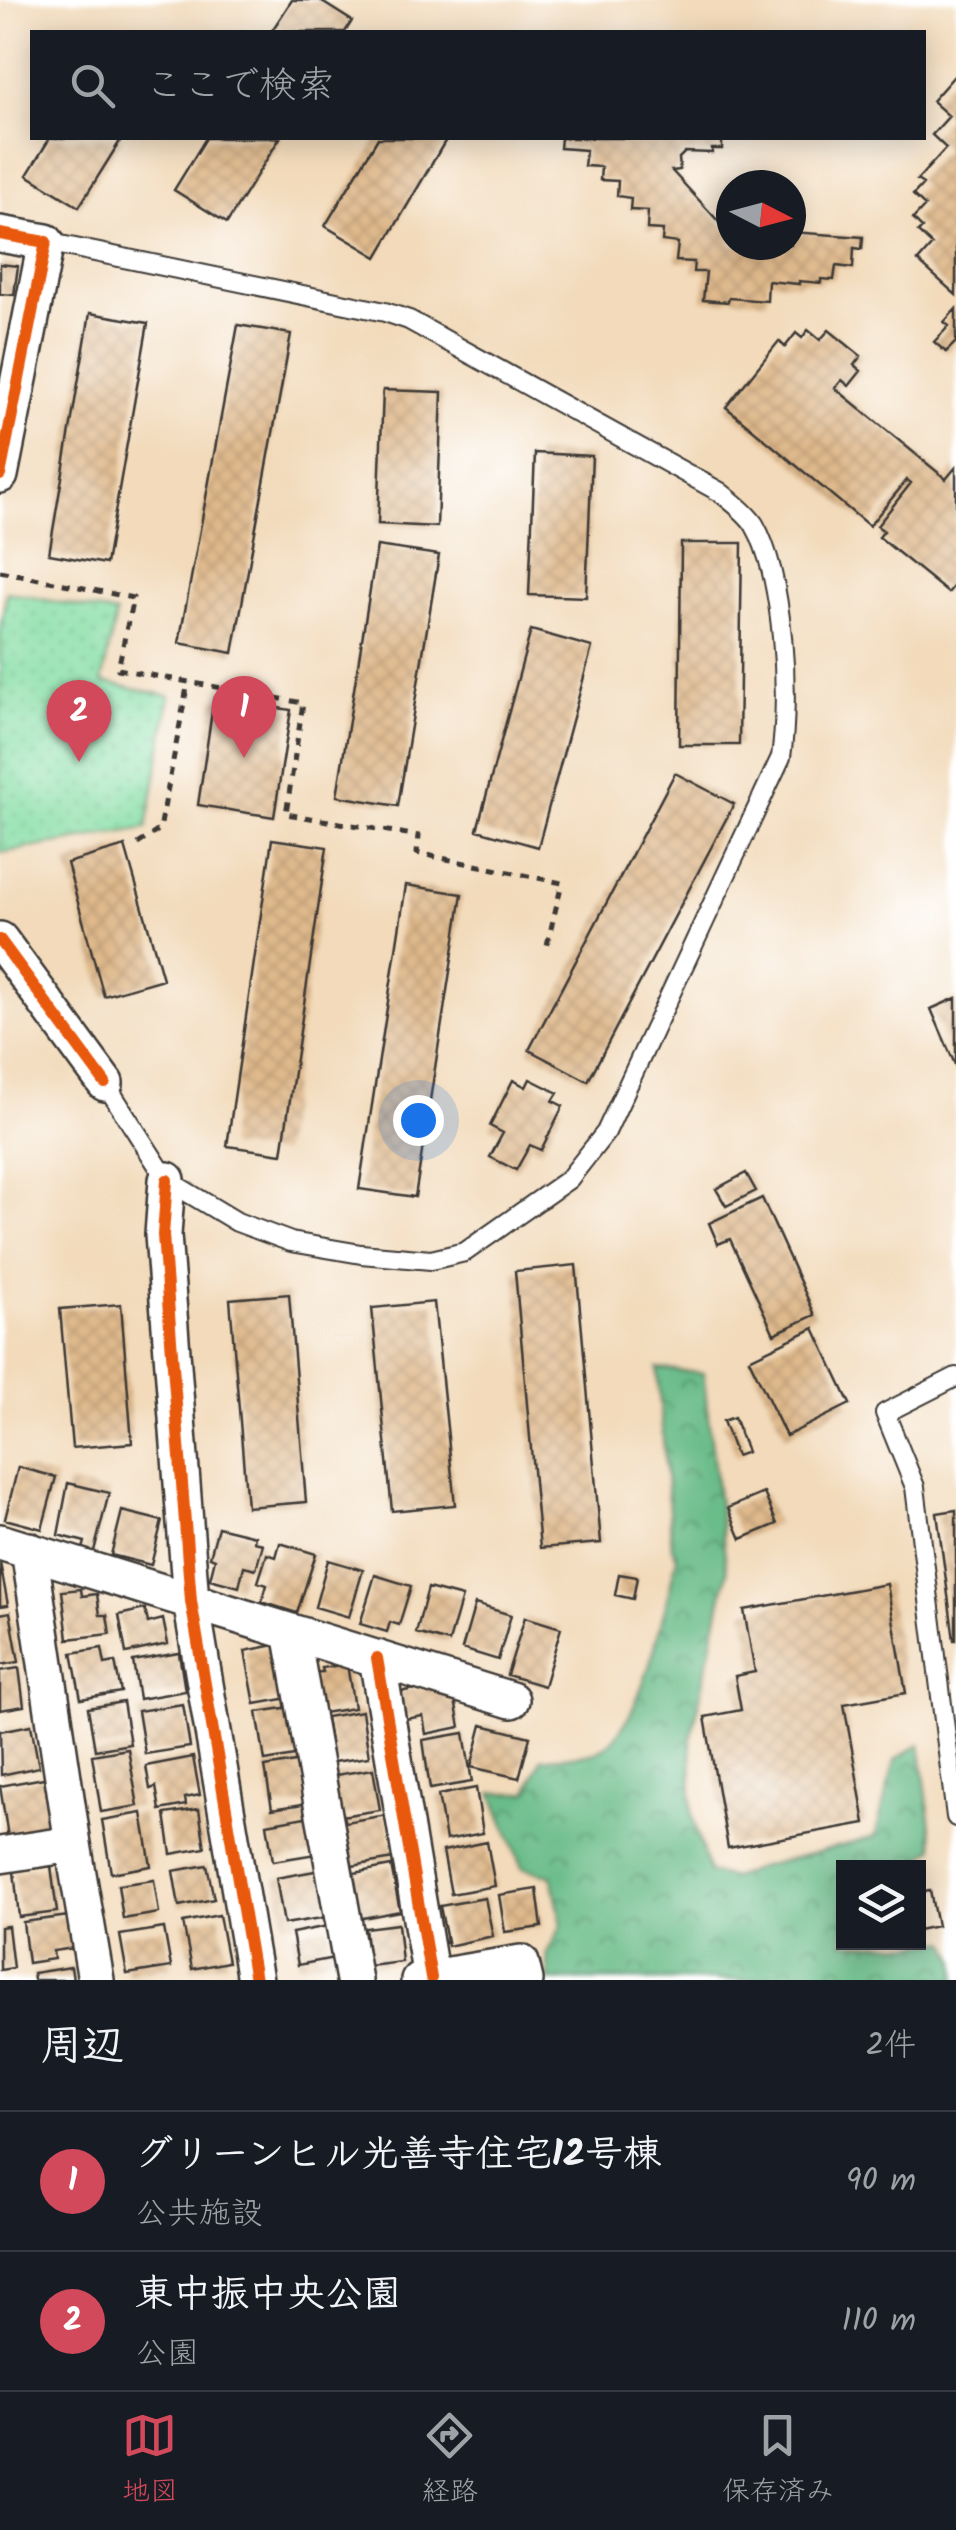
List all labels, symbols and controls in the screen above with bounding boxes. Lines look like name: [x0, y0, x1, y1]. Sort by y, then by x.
search box: [30, 30, 926, 140]
text: ここで検索: [145, 57, 335, 117]
icon: search: [65, 58, 120, 113]
north arrow: [716, 170, 806, 260]
pin: 1: [212, 676, 276, 758]
pin: 2: [46, 680, 112, 762]
your location: [393, 1095, 444, 1146]
map controls: [836, 1860, 926, 1950]
button: layers: [836, 1860, 926, 1950]
text: 周辺: [40, 2014, 124, 2081]
text: 2件: [865, 2021, 916, 2072]
text: グリーンヒル光善寺住宅12号棟: [135, 2126, 661, 2186]
text: 1: [68, 2156, 77, 2207]
text: 90 m: [846, 2156, 916, 2207]
text: 公共施設: [135, 2189, 263, 2240]
text: 東中振中央公園: [135, 2266, 401, 2326]
text: 2: [63, 2296, 82, 2347]
text: 110 m: [842, 2296, 916, 2347]
text: 公園: [135, 2329, 199, 2380]
tab: 地図: [122, 2408, 178, 2515]
tab: 経路: [422, 2408, 478, 2515]
tab: 保存済み: [722, 2408, 834, 2515]

